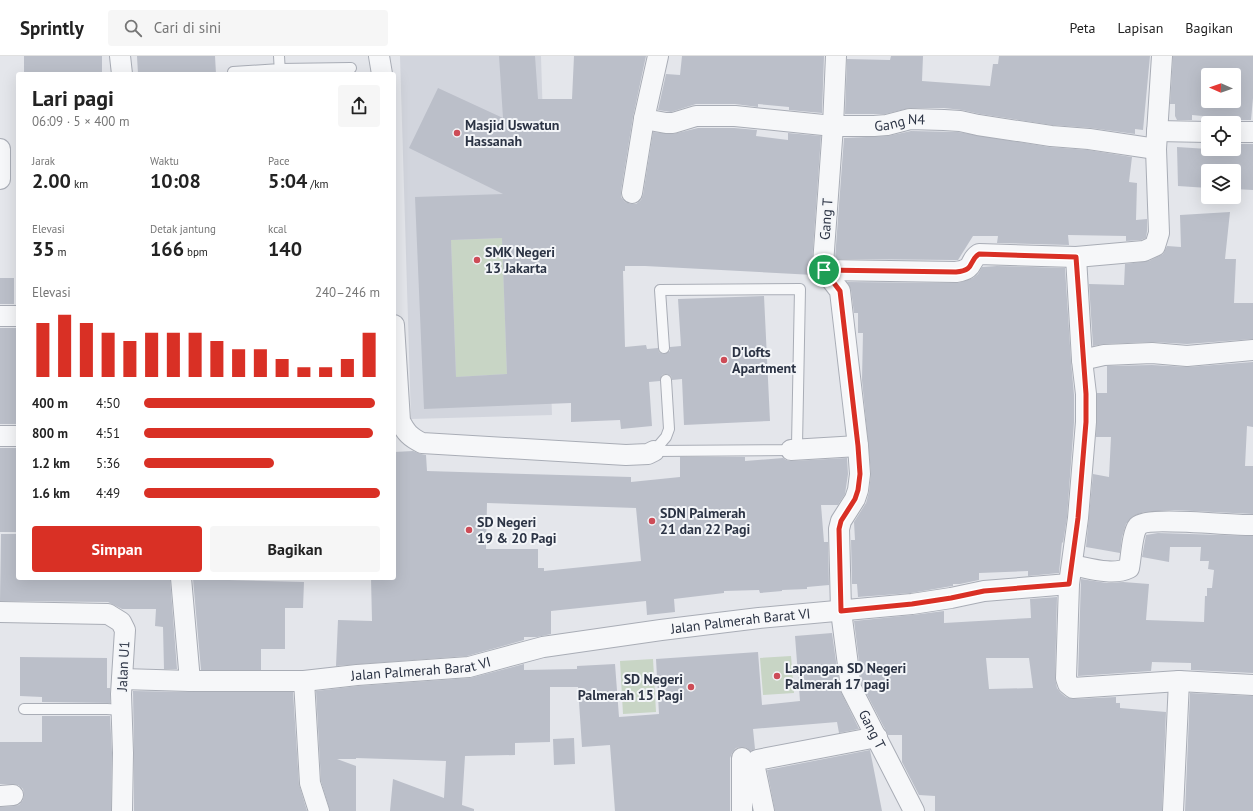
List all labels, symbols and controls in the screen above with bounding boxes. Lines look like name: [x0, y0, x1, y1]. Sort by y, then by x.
search box: [108, 10, 388, 46]
text: Sprintly: [20, 16, 84, 40]
icon: search: [122, 17, 144, 39]
text: Cari di sini: [154, 18, 221, 37]
text: Peta: [1069, 19, 1096, 37]
text: Lapisan: [1118, 19, 1163, 37]
text: Bagikan: [1185, 19, 1233, 37]
north arrow: [1201, 68, 1241, 108]
map controls: [1201, 68, 1241, 204]
text: Lari pagi: [32, 84, 114, 112]
button: share: [338, 85, 380, 127]
street label: Gang N4: [874, 110, 926, 135]
text: 06:09 · 5 × 400 m: [32, 113, 129, 130]
place label: Masjid Uswatun Hassanah: [465, 116, 559, 150]
button: locate: [1201, 116, 1241, 156]
marker: Masjid Uswatun Hassanah: [452, 128, 462, 138]
text: Jarak: [32, 154, 55, 168]
text: Waktu: [150, 154, 179, 168]
text: Pace: [268, 154, 290, 168]
button: layers: [1201, 164, 1241, 204]
text: 2.00: [32, 168, 71, 194]
text: 10:08: [150, 168, 201, 194]
text: 5:04: [268, 168, 307, 194]
text: km: [71, 177, 88, 191]
text: /km: [307, 177, 328, 191]
street label: Gang T: [816, 197, 836, 240]
text: Elevasi: [32, 222, 65, 236]
text: Detak jantung: [150, 222, 216, 236]
text: kcal: [268, 222, 287, 236]
text: 35: [32, 236, 55, 262]
text: 166: [150, 236, 184, 262]
text: 140: [268, 236, 302, 262]
place label: SMK Negeri 13 Jakarta: [485, 243, 555, 277]
text: m: [55, 245, 67, 259]
text: bpm: [184, 245, 208, 259]
pin: [807, 253, 841, 287]
marker: SMK Negeri 13 Jakarta: [472, 255, 482, 265]
icon: arrive: [813, 259, 835, 281]
text: Elevasi: [32, 284, 71, 301]
text: 240–246 m: [315, 284, 380, 301]
place label: D'lofts Apartment: [732, 343, 796, 377]
marker: D'lofts Apartment: [719, 355, 729, 365]
text: 400 m: [32, 395, 68, 412]
text: 4:50: [96, 395, 120, 412]
text: 800 m: [32, 425, 68, 442]
text: 4:51: [96, 425, 120, 442]
text: 1.2 km: [32, 455, 70, 472]
text: 5:36: [96, 455, 120, 472]
text: 1.6 km: [32, 485, 70, 502]
text: 4:49: [96, 485, 120, 502]
place label: SDN Palmerah 21 dan 22 Pagi: [660, 504, 751, 538]
place label: SD Negeri 19 & 20 Pagi: [477, 513, 557, 547]
marker: SDN Palmerah 21 dan 22 Pagi: [647, 516, 657, 526]
marker: SD Negeri 19 & 20 Pagi: [464, 525, 474, 535]
button: Simpan: [32, 526, 202, 572]
button: Bagikan: [210, 526, 380, 572]
street label: Jalan Palmerah Barat VI: [669, 604, 811, 638]
street label: Jalan U1: [113, 640, 133, 693]
street label: Jalan Palmerah Barat VI: [349, 653, 493, 685]
place label: Lapangan SD Negeri Palmerah 17 pagi: [785, 659, 907, 693]
place label: SD Negeri Palmerah 15 Pagi: [578, 670, 683, 704]
marker: Lapangan SD Negeri Palmerah 17 pagi: [772, 671, 782, 681]
marker: SD Negeri Palmerah 15 Pagi: [686, 682, 696, 692]
street label: Gang T: [855, 707, 890, 752]

